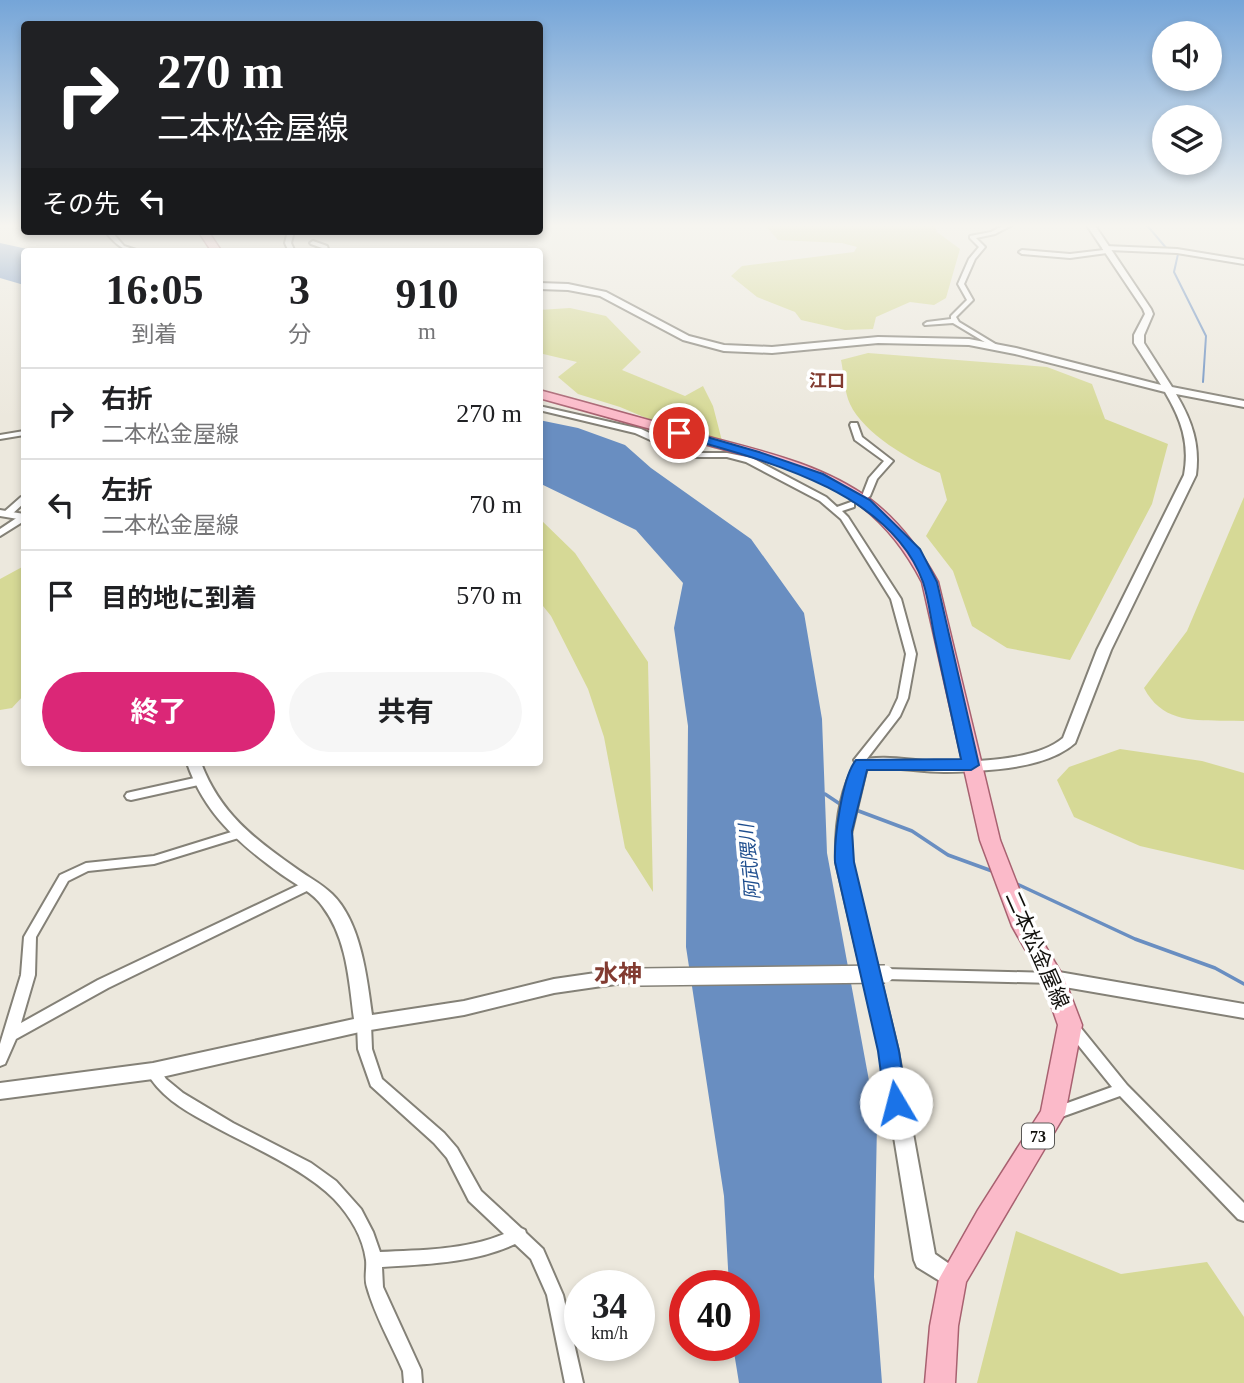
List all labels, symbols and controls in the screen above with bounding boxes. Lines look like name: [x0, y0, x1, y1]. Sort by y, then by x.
map controls: [1152, 21, 1222, 175]
button: sound: [1152, 21, 1222, 91]
text: 270 m: [157, 44, 284, 99]
icon: right: [42, 49, 133, 140]
button: layers: [1152, 105, 1222, 175]
text: 二本松金屋線: [157, 110, 349, 146]
icon: left: [134, 182, 172, 220]
text: その先: [42, 190, 120, 219]
text: 16:05: [106, 267, 204, 313]
text: 3: [289, 267, 310, 313]
text: 910: [396, 271, 459, 317]
text: m: [418, 319, 436, 344]
text: 到着: [132, 322, 178, 347]
text: 分: [288, 322, 311, 347]
district label: 江口: [809, 371, 845, 391]
text: 右折: [101, 385, 153, 414]
icon: right: [42, 395, 80, 433]
text: 270 m: [456, 399, 522, 428]
pin: [649, 403, 709, 463]
icon: arrive: [660, 414, 698, 452]
text: 二本松金屋線: [101, 422, 239, 447]
text: 左折: [101, 476, 153, 505]
icon: left: [42, 486, 80, 524]
text: 70 m: [469, 490, 522, 519]
text: 二本松金屋線: [101, 513, 239, 538]
icon: arrive: [42, 577, 80, 615]
text: 570 m: [456, 581, 522, 610]
text: 目的地に到着: [101, 584, 257, 613]
button: 終了: [42, 672, 275, 752]
button: 共有: [289, 672, 522, 752]
water label: 阿武隈川: [736, 821, 763, 901]
street label: 二本松金屋線: [1000, 888, 1074, 1012]
district label: 水神: [594, 961, 642, 987]
position arrow: [859, 1066, 933, 1140]
road number: 73: [1022, 1124, 1054, 1148]
speed limit sign: 40: [669, 1270, 760, 1361]
text: 34: [592, 1287, 627, 1326]
text: km/h: [591, 1323, 628, 1343]

